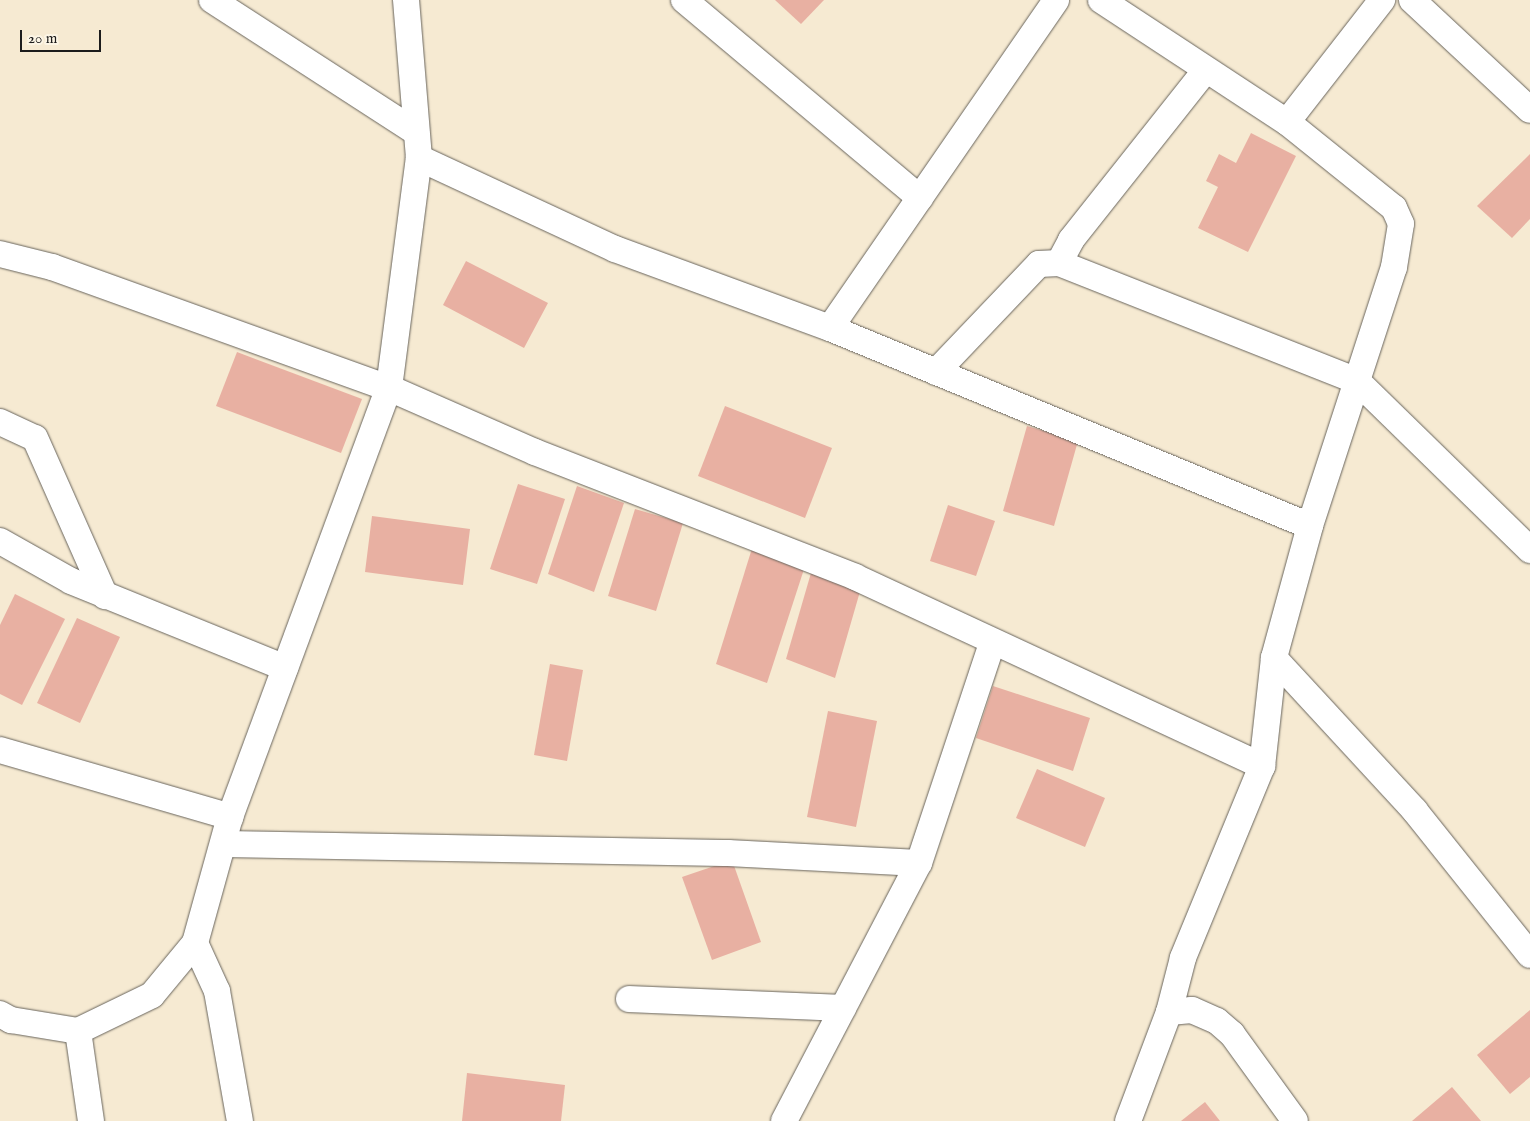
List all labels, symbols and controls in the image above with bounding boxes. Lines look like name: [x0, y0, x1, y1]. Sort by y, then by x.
scale bar: [22, 20, 104, 52]
text: 20 m: [28, 29, 57, 48]

